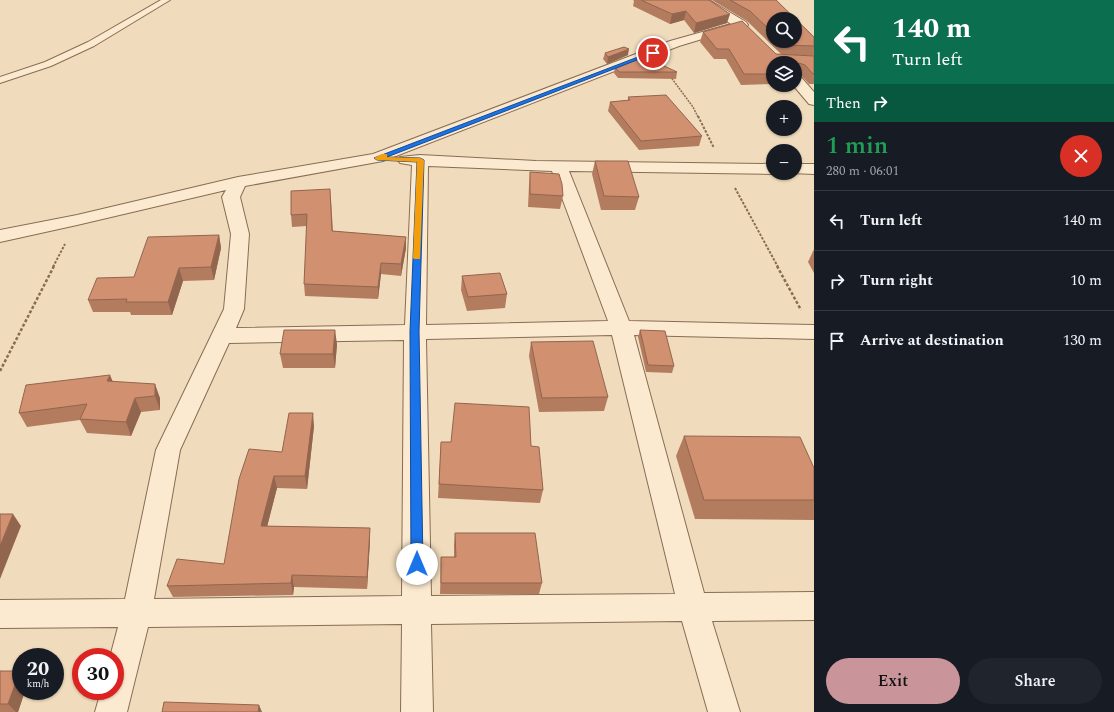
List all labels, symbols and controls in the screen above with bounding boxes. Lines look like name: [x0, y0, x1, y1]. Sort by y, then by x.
text: 140 m: [892, 7, 971, 50]
map controls: [766, 12, 802, 180]
button: search: [766, 12, 802, 48]
icon: left: [826, 16, 878, 68]
pin: [636, 36, 670, 70]
icon: arrive: [642, 42, 664, 64]
text: Turn left: [892, 46, 963, 73]
button: layers: [766, 56, 802, 92]
text: Then: [826, 92, 861, 115]
icon: right: [869, 92, 891, 114]
button: +: [766, 100, 802, 136]
text: 1 min: [826, 128, 888, 164]
button: close: [1060, 135, 1102, 177]
button: −: [766, 144, 802, 180]
text: 280 m · 06:01: [826, 161, 899, 181]
text: Turn left: [860, 209, 922, 232]
text: 140 m: [1063, 209, 1102, 232]
icon: left: [826, 210, 848, 232]
text: Turn right: [860, 269, 933, 292]
text: 10 m: [1070, 269, 1102, 292]
icon: right: [826, 270, 848, 292]
text: Arrive at destination: [860, 329, 1004, 352]
text: 130 m: [1063, 329, 1102, 352]
icon: arrive: [826, 330, 848, 352]
position arrow: [396, 543, 438, 585]
speed limit sign: 30: [72, 648, 124, 700]
text: 20: [27, 654, 49, 684]
button: Exit: [826, 658, 960, 704]
button: Share: [968, 658, 1102, 704]
text: km/h: [27, 676, 49, 692]

